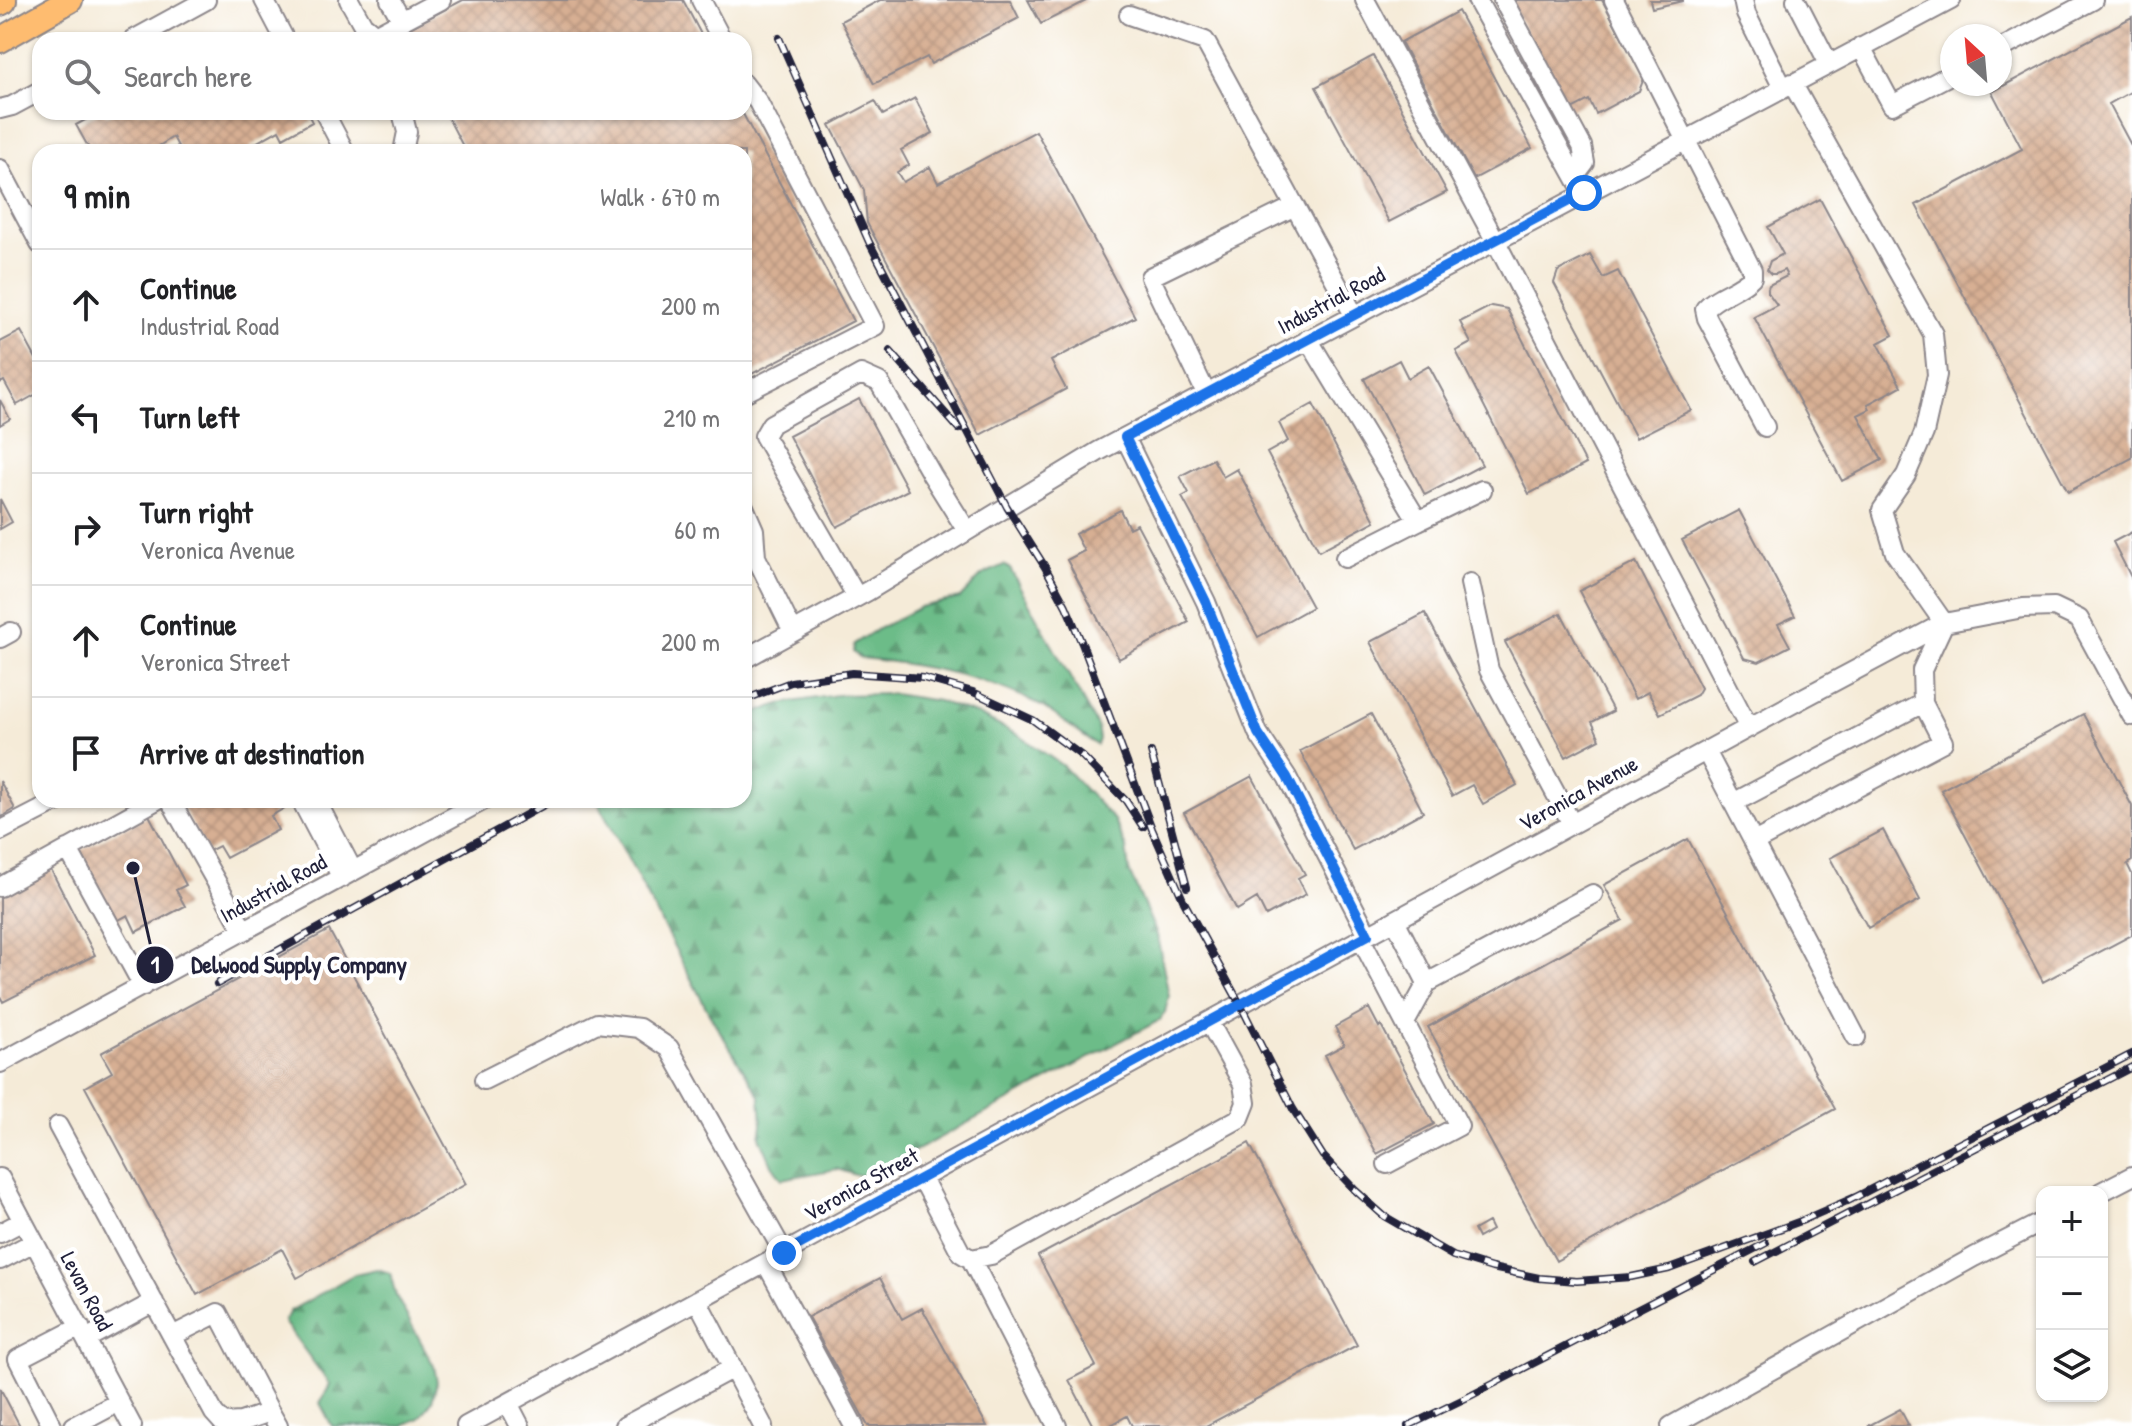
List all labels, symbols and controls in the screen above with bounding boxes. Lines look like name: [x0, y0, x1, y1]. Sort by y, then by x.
north arrow: [1940, 24, 2012, 96]
search box: [32, 32, 752, 120]
icon: search: [60, 54, 104, 98]
text: Search here: [124, 56, 252, 96]
text: 9 min: [64, 173, 130, 219]
route start: [1566, 175, 1602, 211]
text: Walk · 670 m: [600, 179, 720, 214]
street label: Industrial Road: [1272, 259, 1390, 341]
text: Continue: [140, 268, 237, 308]
icon: ahead: [64, 283, 108, 327]
text: 200 m: [661, 288, 720, 323]
text: Industrial Road: [140, 308, 279, 343]
icon: left: [64, 395, 108, 439]
text: Turn left: [140, 397, 239, 437]
text: 210 m: [663, 400, 720, 435]
text: Turn right: [140, 492, 253, 532]
icon: right: [64, 507, 108, 551]
text: 60 m: [674, 512, 720, 547]
text: Veronica Avenue: [140, 532, 295, 567]
text: Continue: [140, 604, 237, 644]
icon: ahead: [64, 619, 108, 663]
text: 200 m: [661, 624, 720, 659]
text: Veronica Street: [140, 644, 290, 679]
icon: arrive: [64, 731, 108, 775]
text: Arrive at destination: [140, 733, 365, 773]
street label: Veronica Avenue: [1513, 748, 1643, 838]
street label: Industrial Road: [214, 846, 332, 930]
callout: Delwood Supply Company: [135, 941, 423, 989]
text: 1: [151, 948, 160, 980]
text: Delwood Supply Company: [191, 948, 407, 981]
street label: Veronica Street: [798, 1140, 924, 1228]
map controls: [2036, 1186, 2108, 1402]
button: +: [2036, 1186, 2108, 1258]
route end: [766, 1235, 802, 1271]
street label: Levan Road: [54, 1246, 120, 1336]
button: −: [2036, 1258, 2108, 1330]
button: layers: [2036, 1330, 2108, 1402]

